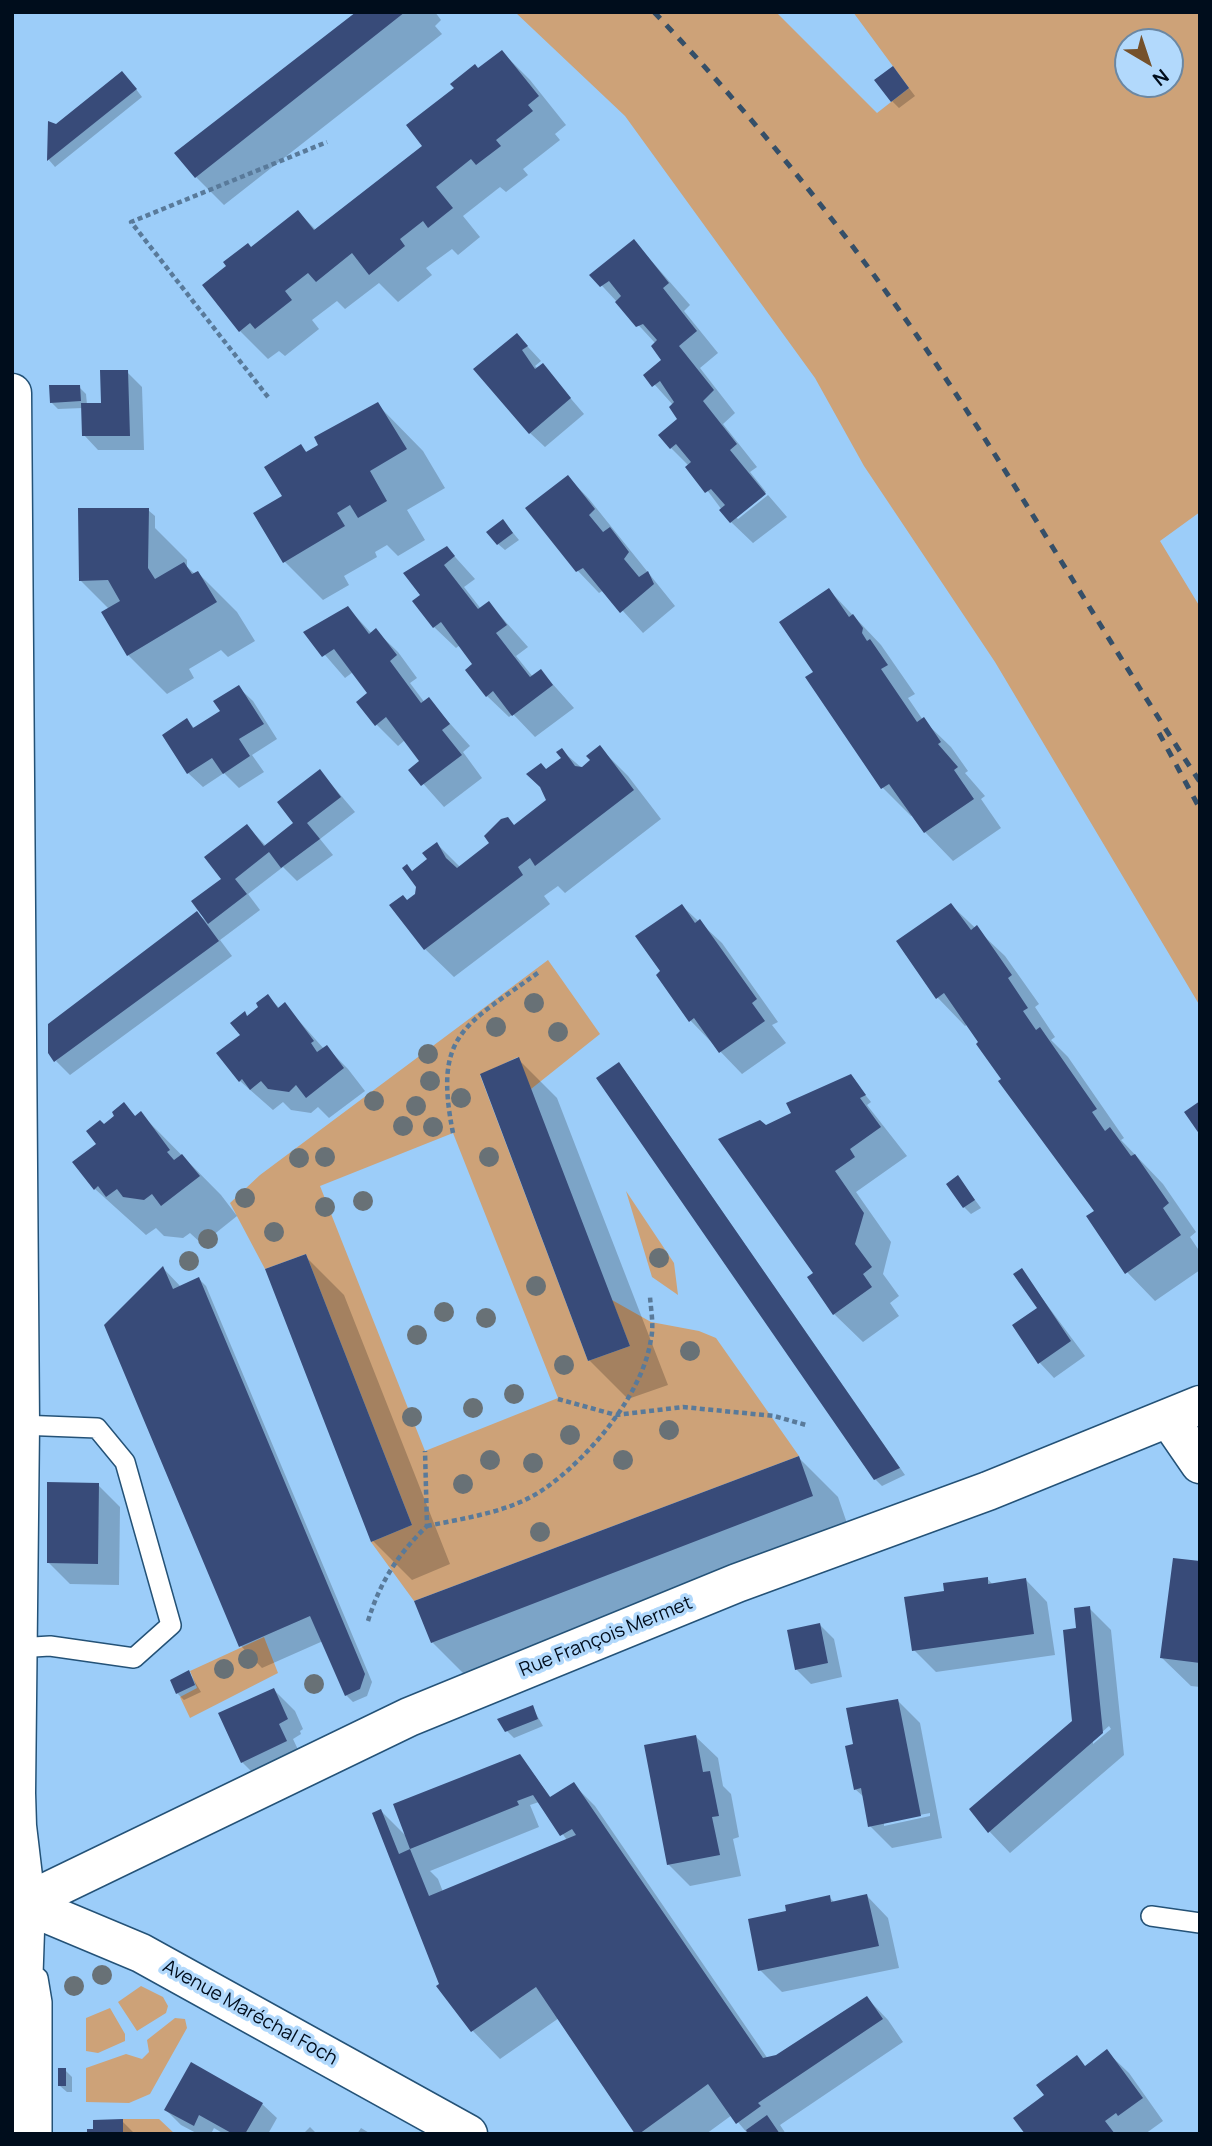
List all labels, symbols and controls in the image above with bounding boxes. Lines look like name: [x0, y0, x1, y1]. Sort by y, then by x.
north arrow: [1114, 28, 1184, 98]
text: N: [1147, 63, 1174, 92]
street label: Rue François Mermet: [516, 1592, 696, 1682]
street label: Avenue Maréchal Foch: [159, 1955, 341, 2071]

